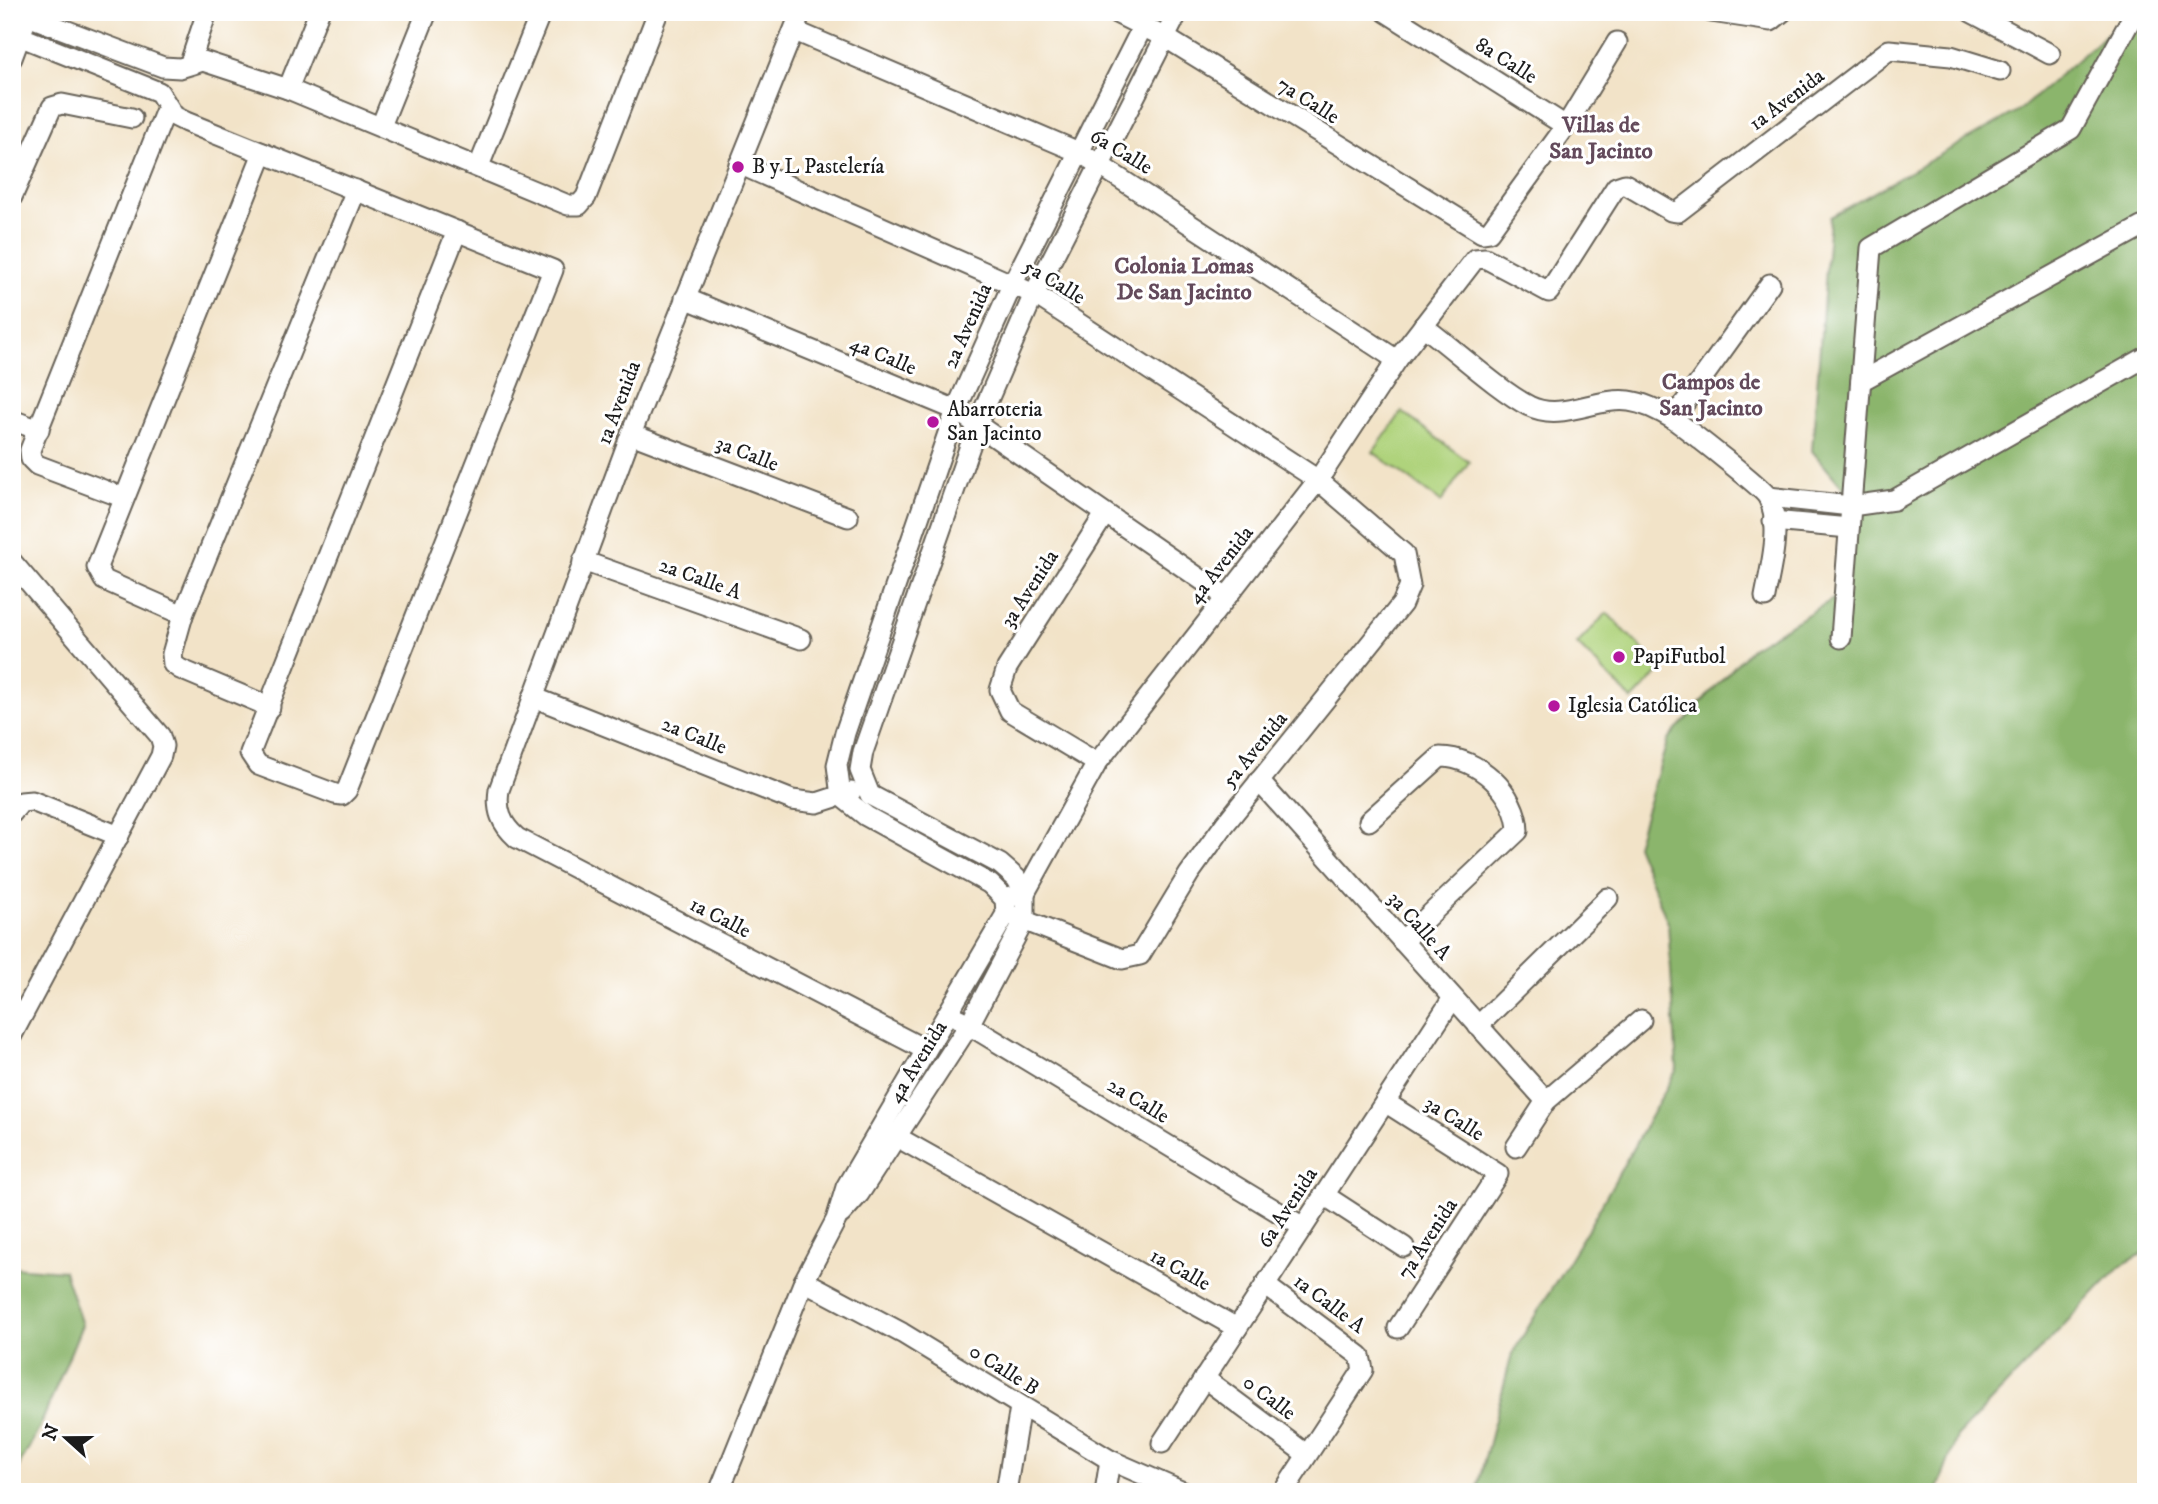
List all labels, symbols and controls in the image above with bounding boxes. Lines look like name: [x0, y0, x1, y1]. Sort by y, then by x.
street label: 8a Calle: [1470, 32, 1542, 90]
street label: 1a Avenida: [1744, 63, 1830, 137]
street label: 7a Calle: [1272, 72, 1344, 130]
district label: Villas de San Jacinto: [1549, 111, 1653, 166]
street label: 6a Calle: [1085, 123, 1157, 181]
place label: B y L Pastelería: [752, 154, 885, 180]
marker: B y L Pastelería: [730, 159, 746, 175]
district label: Colonia Lomas De San Jacinto: [1114, 252, 1254, 307]
street label: 5a Calle: [1018, 253, 1090, 311]
street label: 2a Avenida: [938, 279, 998, 373]
street label: 4a Calle: [846, 330, 920, 382]
street label: 1a Avenida: [591, 357, 647, 449]
district label: Campos de San Jacinto: [1659, 368, 1763, 423]
place label: Abarroteria San Jacinto: [947, 397, 1043, 447]
marker: Abarroteria San Jacinto: [925, 414, 941, 430]
street label: 3a Calle: [712, 430, 782, 478]
street label: 4a Avenida: [1182, 521, 1260, 609]
street label: 3a Avenida: [995, 545, 1065, 633]
street label: 2a Calle A: [655, 552, 745, 606]
place label: PapiFutbol: [1633, 644, 1726, 670]
marker: PapiFutbol: [1611, 649, 1627, 665]
place label: Iglesia Católica: [1568, 693, 1697, 719]
marker: Iglesia Católica: [1546, 698, 1562, 714]
street label: 5a Avenida: [1216, 707, 1294, 793]
street label: 2a Calle: [658, 711, 731, 761]
street label: 3a Calle A: [1381, 886, 1457, 966]
street label: 1a Calle: [685, 892, 755, 945]
street label: 4a Avenida: [883, 1016, 953, 1108]
street label: 2a Calle: [1102, 1072, 1174, 1130]
street label: 3a Calle: [1419, 1091, 1489, 1148]
street label: 6a Avenida: [1252, 1163, 1324, 1253]
street label: 7a Avenida: [1392, 1194, 1464, 1284]
street label: 1a Calle: [1145, 1243, 1215, 1297]
street label: 1a Calle A: [1288, 1269, 1371, 1340]
street label: 0 Calle B: [964, 1338, 1044, 1402]
street label: 0 Calle: [1237, 1370, 1301, 1427]
north arrow: [32, 1402, 102, 1472]
text: N: [38, 1421, 65, 1444]

